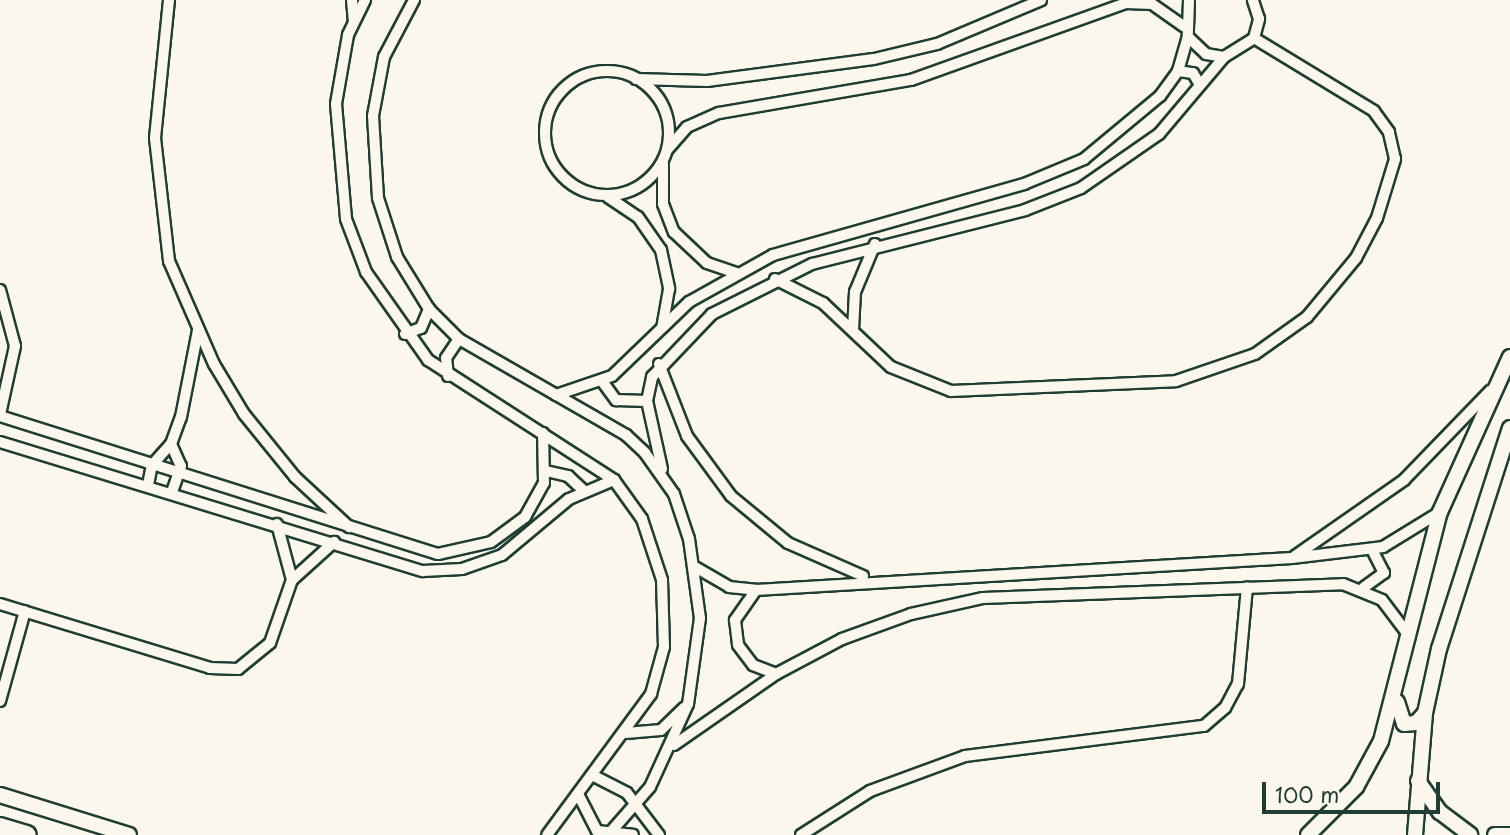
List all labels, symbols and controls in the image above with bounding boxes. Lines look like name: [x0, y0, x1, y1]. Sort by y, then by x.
scale bar: [1265, 768, 1444, 812]
text: 100 m: [1275, 778, 1339, 810]

